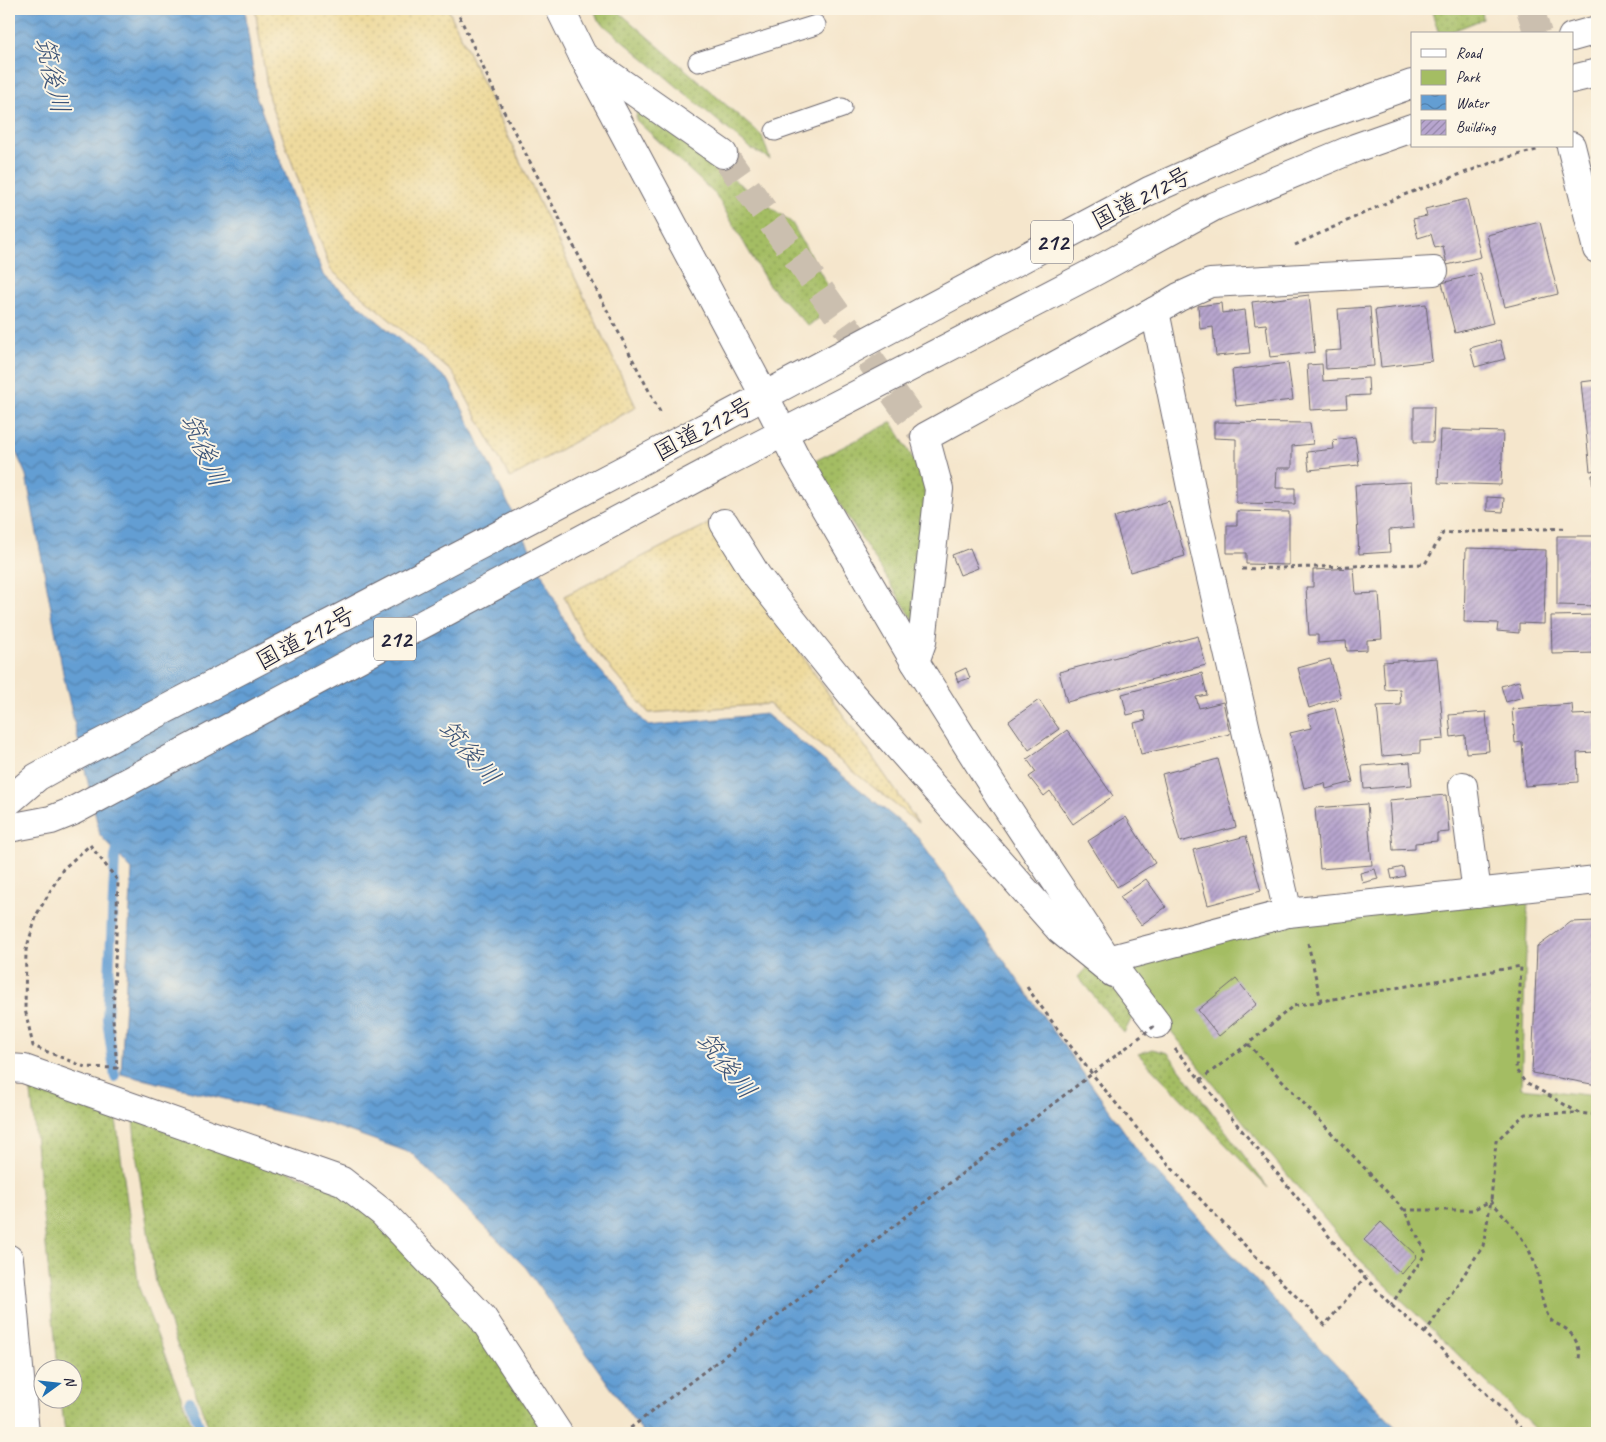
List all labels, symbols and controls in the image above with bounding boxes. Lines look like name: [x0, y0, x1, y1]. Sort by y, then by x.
legend: [1411, 32, 1574, 148]
water label: 筑後川: [28, 33, 77, 117]
text: Road: [1456, 44, 1483, 63]
text: Park: [1456, 68, 1481, 87]
text: Water: [1456, 94, 1490, 113]
text: Building: [1456, 118, 1496, 137]
street label: 国道212号: [1086, 159, 1197, 237]
road number: 212: [1031, 220, 1073, 264]
street label: 国道212号: [648, 389, 759, 469]
water label: 筑後川: [174, 408, 235, 493]
street label: 国道212号: [250, 598, 361, 678]
road number: 212: [374, 618, 416, 660]
water label: 筑後川: [432, 712, 508, 793]
water label: 筑後川: [689, 1025, 764, 1106]
north arrow: [32, 1360, 82, 1410]
text: N: [61, 1374, 80, 1389]

